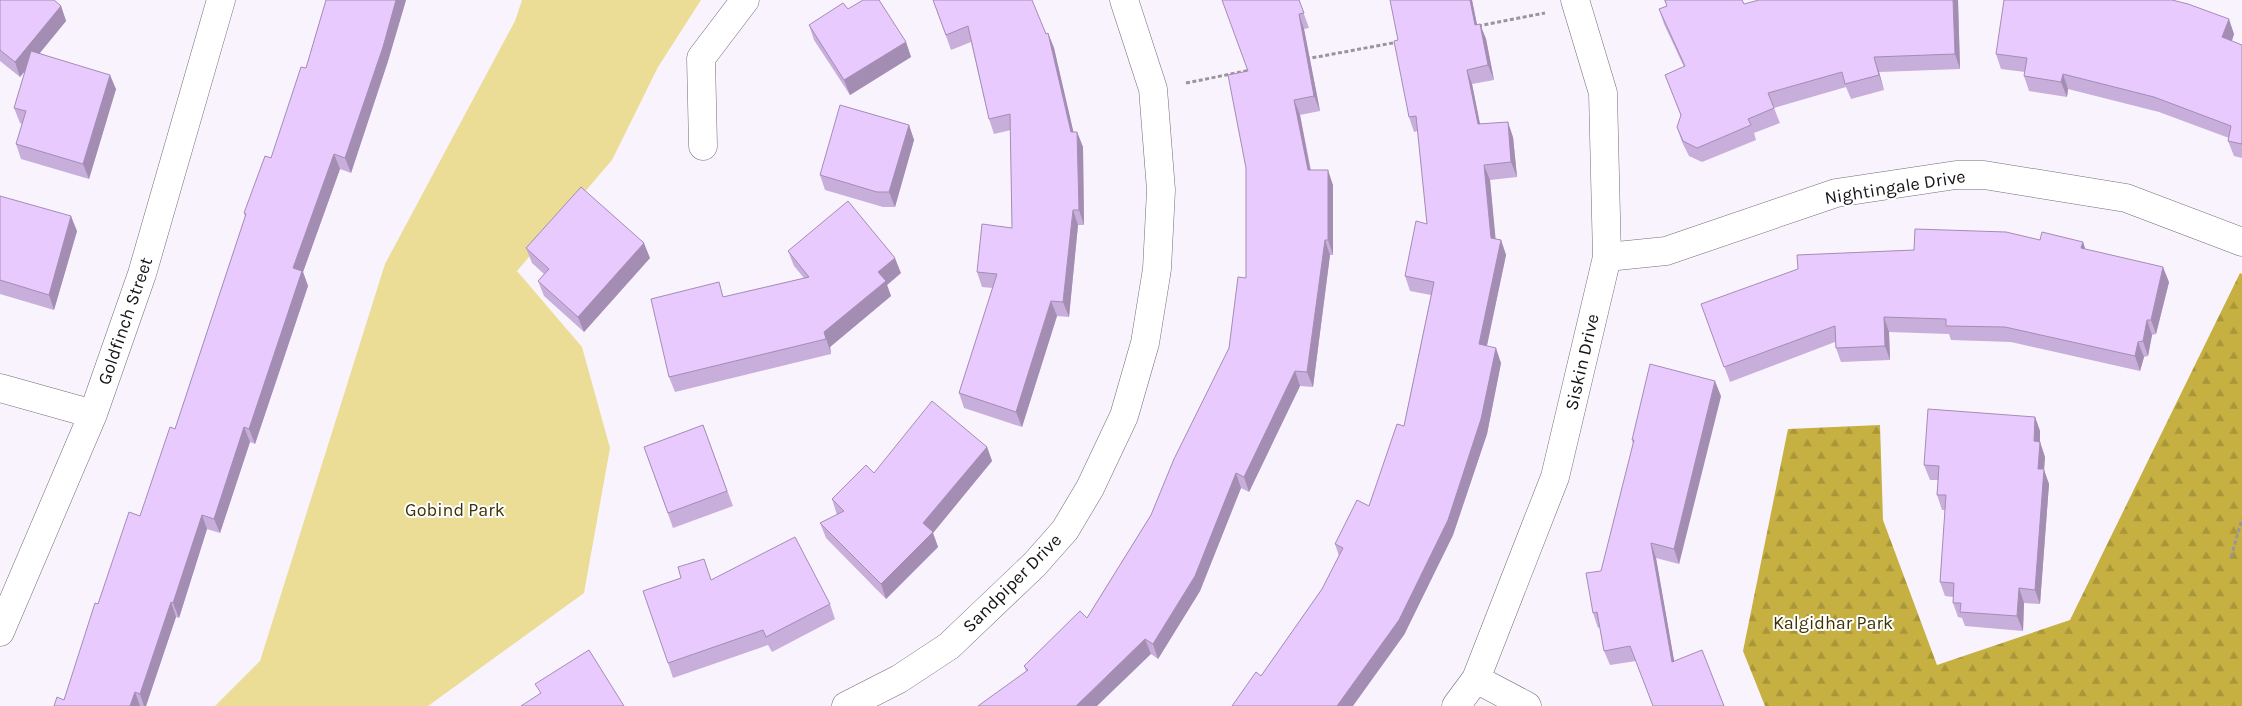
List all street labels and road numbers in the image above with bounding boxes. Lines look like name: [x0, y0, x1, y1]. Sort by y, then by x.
street label: Nightingale Drive: [1823, 165, 1967, 209]
street label: Goldfinch Street: [93, 254, 157, 388]
street label: Siskin Drive: [1560, 312, 1604, 412]
street label: Sandpiper Drive: [958, 529, 1066, 637]

